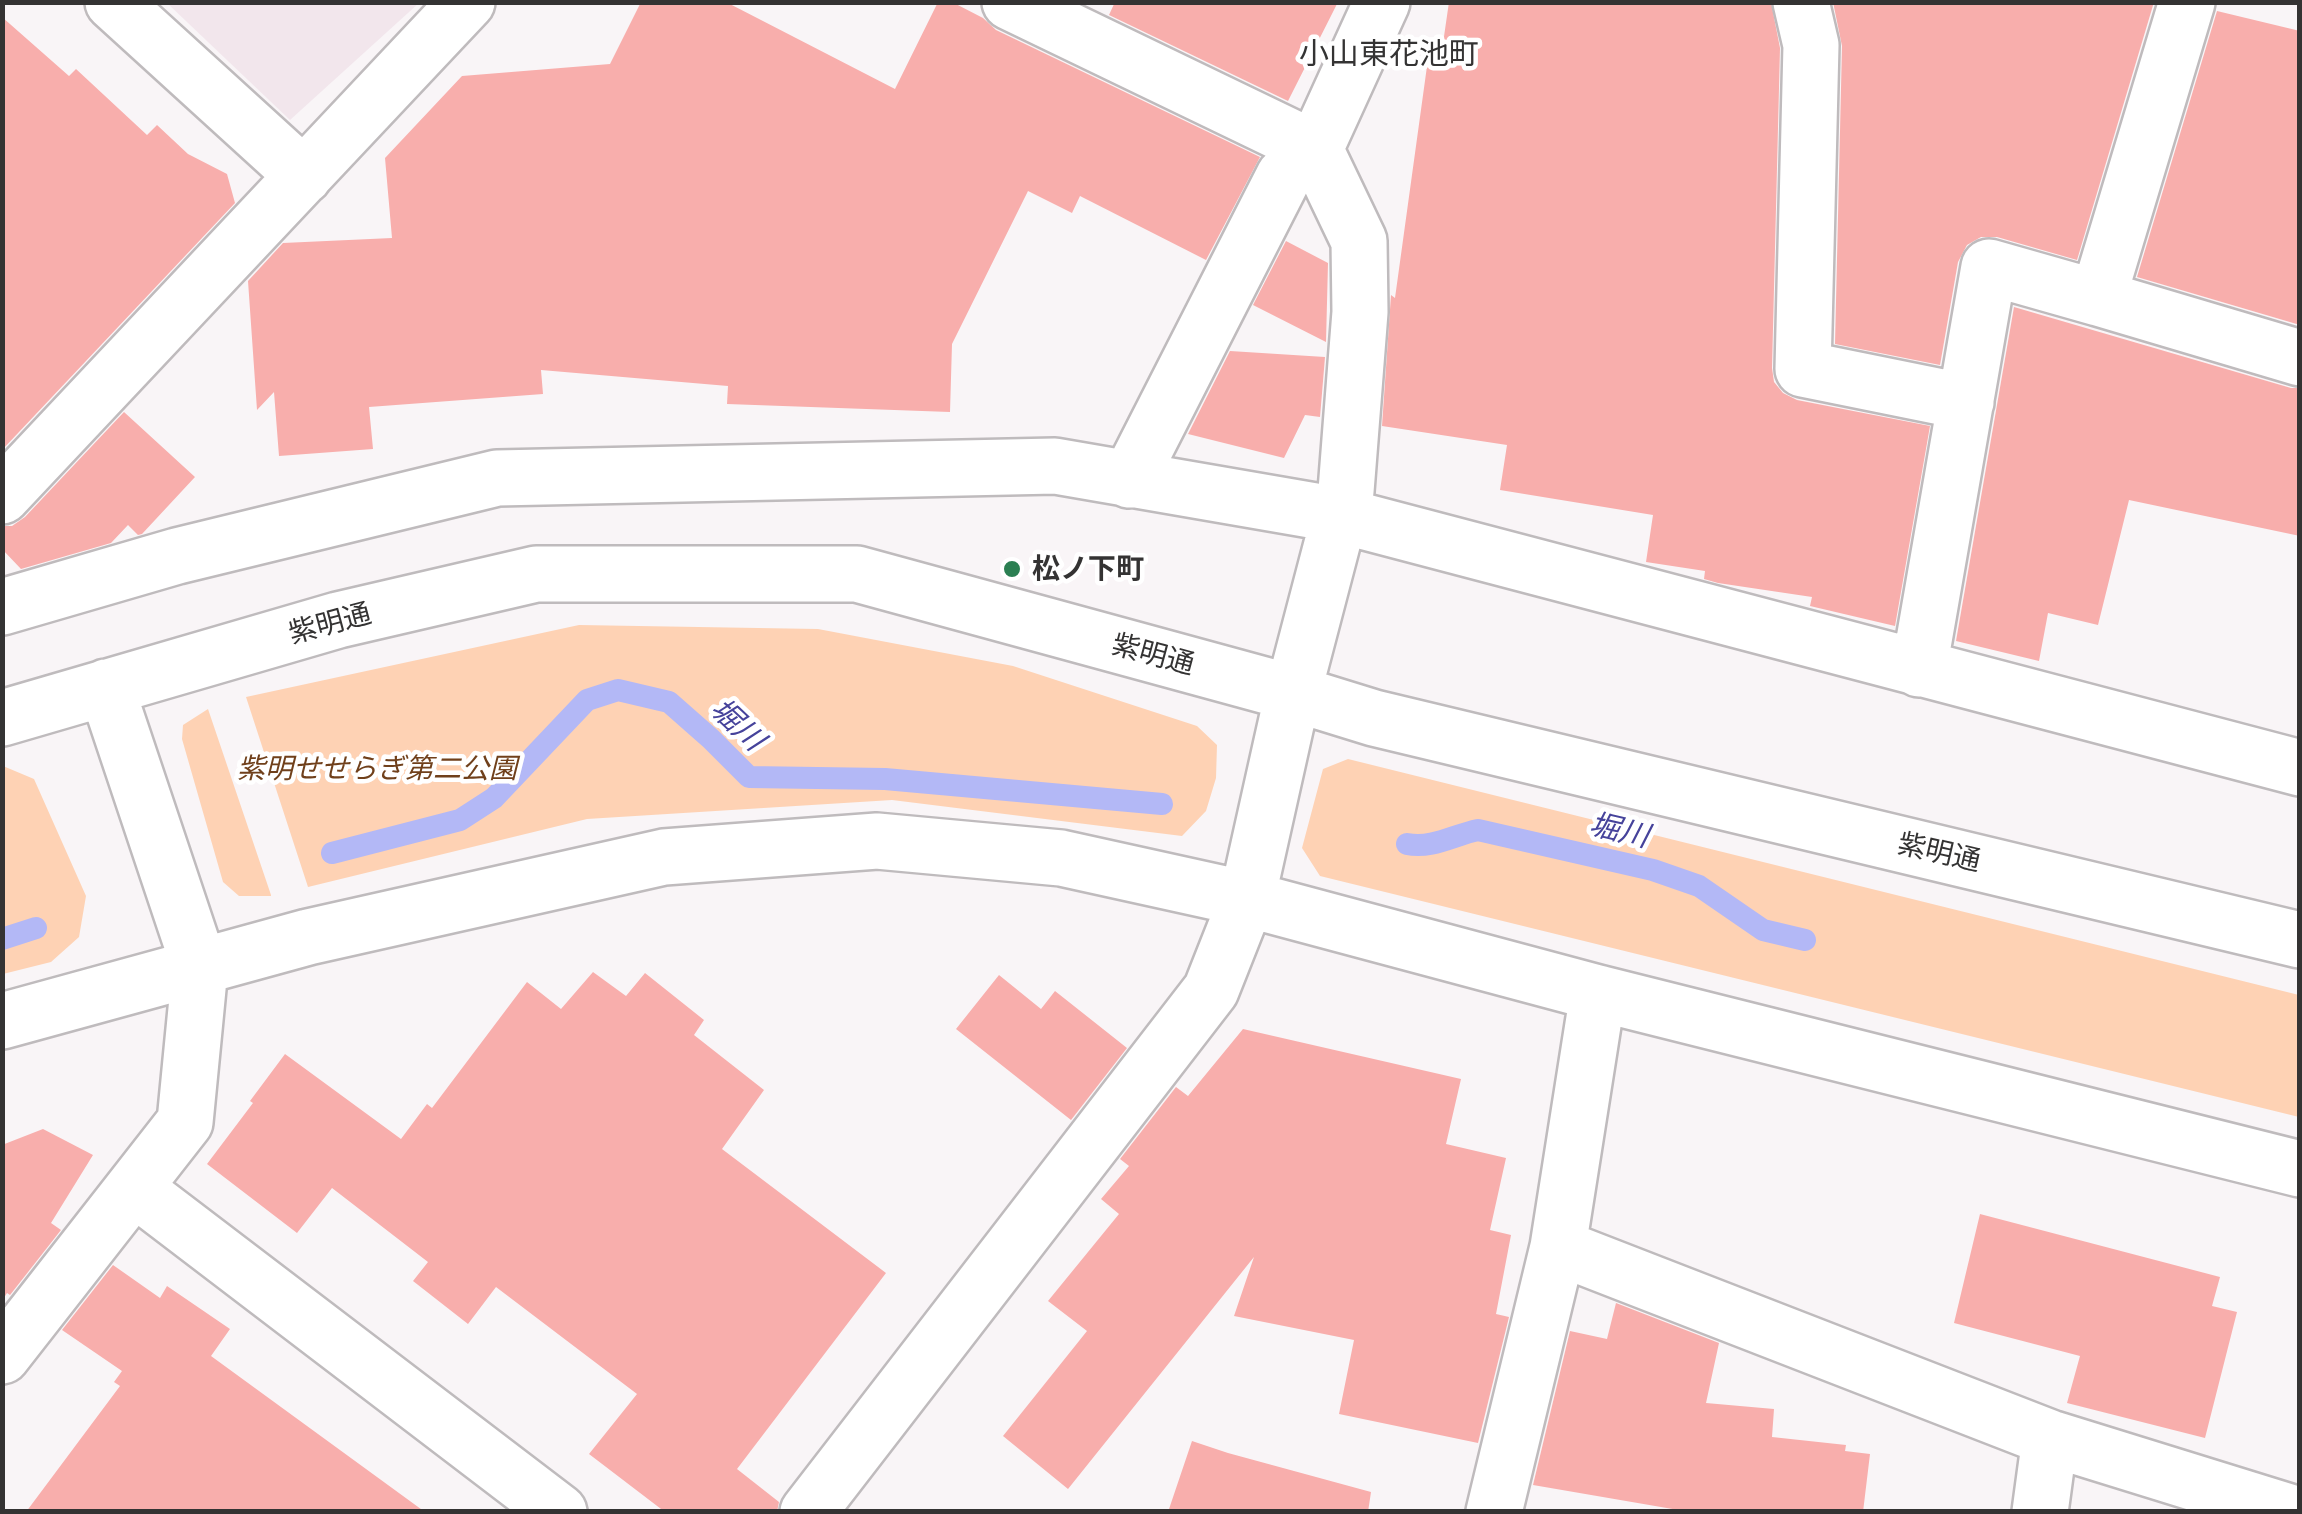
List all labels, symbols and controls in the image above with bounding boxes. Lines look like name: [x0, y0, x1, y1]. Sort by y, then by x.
district label: 小山東花池町: [1299, 37, 1479, 73]
place label: 松ノ下町: [1032, 552, 1144, 586]
marker: 松ノ下町: [1001, 558, 1023, 580]
street label: 紫明通: [285, 597, 375, 651]
street label: 紫明通: [1108, 628, 1198, 682]
water label: 堀川: [703, 691, 771, 759]
park label: 紫明せせらぎ第二公園: [237, 752, 517, 786]
water label: 堀川: [1586, 807, 1652, 855]
street label: 紫明通: [1894, 827, 1984, 879]

